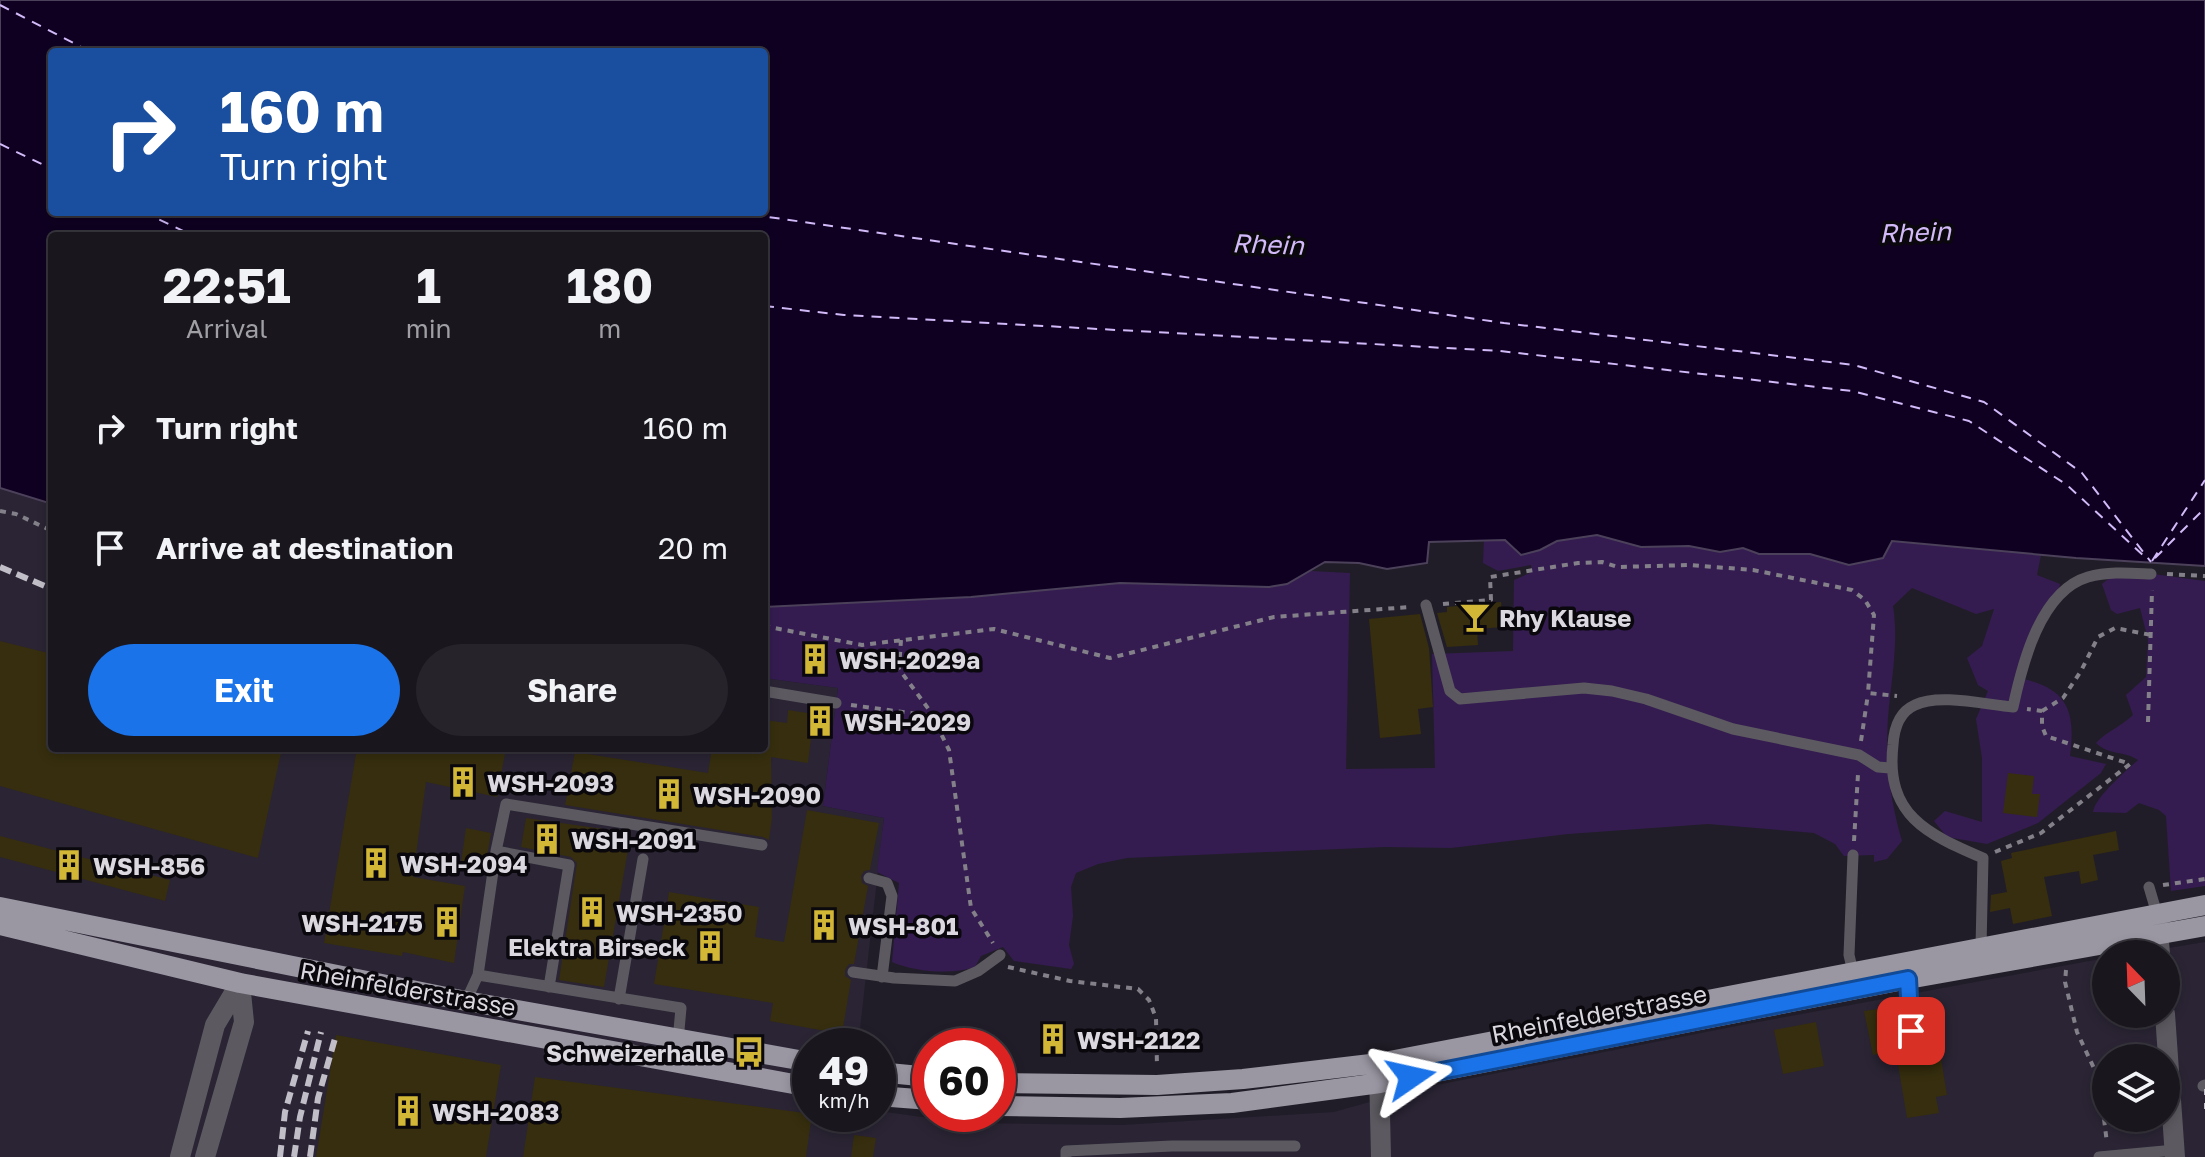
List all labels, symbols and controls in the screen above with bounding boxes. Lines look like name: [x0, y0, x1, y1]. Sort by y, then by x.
text: 160 m: [220, 77, 384, 144]
icon: right: [88, 80, 192, 184]
text: Turn right: [220, 145, 388, 188]
water label: Rhein: [1879, 215, 1952, 249]
water label: Rhein: [1232, 227, 1305, 261]
text: 22:51: [163, 256, 291, 314]
text: 1: [416, 256, 441, 314]
text: 180: [566, 256, 653, 314]
text: Arrival: [186, 313, 268, 344]
text: min: [406, 313, 452, 344]
text: m: [598, 313, 621, 344]
icon: right: [88, 406, 132, 450]
text: Turn right: [156, 410, 298, 446]
text: 160 m: [643, 410, 728, 446]
icon: arrive: [88, 526, 132, 570]
text: Arrive at destination: [156, 530, 453, 566]
text: 20 m: [658, 530, 728, 566]
bar icon: Rhy Klause: [1458, 600, 1492, 634]
place label: Rhy Klause: [1499, 603, 1631, 632]
building icon: WSH-2029a: [798, 642, 832, 676]
button: Exit: [88, 644, 400, 736]
button: Share: [416, 644, 728, 736]
place label: WSH-2029a: [839, 645, 980, 674]
building icon: WSH-2029: [803, 704, 837, 738]
place label: WSH-2029: [844, 707, 971, 736]
building icon: WSH-2093: [446, 765, 480, 799]
place label: WSH-2093: [487, 768, 614, 797]
building icon: WSH-2090: [652, 777, 686, 811]
place label: WSH-2090: [693, 780, 821, 809]
building icon: WSH-2091: [530, 822, 564, 856]
place label: WSH-2091: [571, 825, 696, 854]
building icon: WSH-2094: [359, 846, 393, 880]
building icon: WSH-856: [52, 848, 86, 882]
place label: WSH-2094: [400, 849, 528, 878]
place label: WSH-856: [93, 851, 205, 880]
building icon: WSH-2350: [575, 895, 609, 929]
place label: WSH-2350: [616, 898, 743, 927]
building icon: WSH-2175: [430, 905, 464, 939]
place label: WSH-2175: [301, 908, 423, 937]
building icon: WSH-801: [807, 908, 841, 942]
place label: WSH-801: [848, 911, 958, 940]
building icon: Elektra Birseck: [693, 929, 727, 963]
place label: Elektra Birseck: [508, 932, 686, 961]
north arrow: [2092, 940, 2180, 1028]
map controls: [2092, 940, 2180, 1132]
street label: Rheinfelderstrasse: [298, 955, 518, 1021]
street label: Rheinfelderstrasse: [1489, 978, 1709, 1048]
pin: [1877, 997, 1945, 1065]
icon: arrive: [1889, 1009, 1933, 1053]
building icon: WSH-2122: [1036, 1022, 1070, 1056]
place label: WSH-2122: [1077, 1025, 1200, 1054]
speed limit sign: 60: [912, 1028, 1016, 1132]
bus stop icon: Schweizerhalle: [732, 1035, 766, 1069]
position arrow: [1369, 1035, 1453, 1119]
place label: Schweizerhalle: [546, 1038, 725, 1067]
button: layers: [2092, 1044, 2180, 1132]
text: 49: [819, 1046, 869, 1094]
text: km/h: [819, 1088, 869, 1112]
building icon: WSH-2083: [391, 1094, 425, 1128]
place label: WSH-2083: [432, 1097, 559, 1126]

